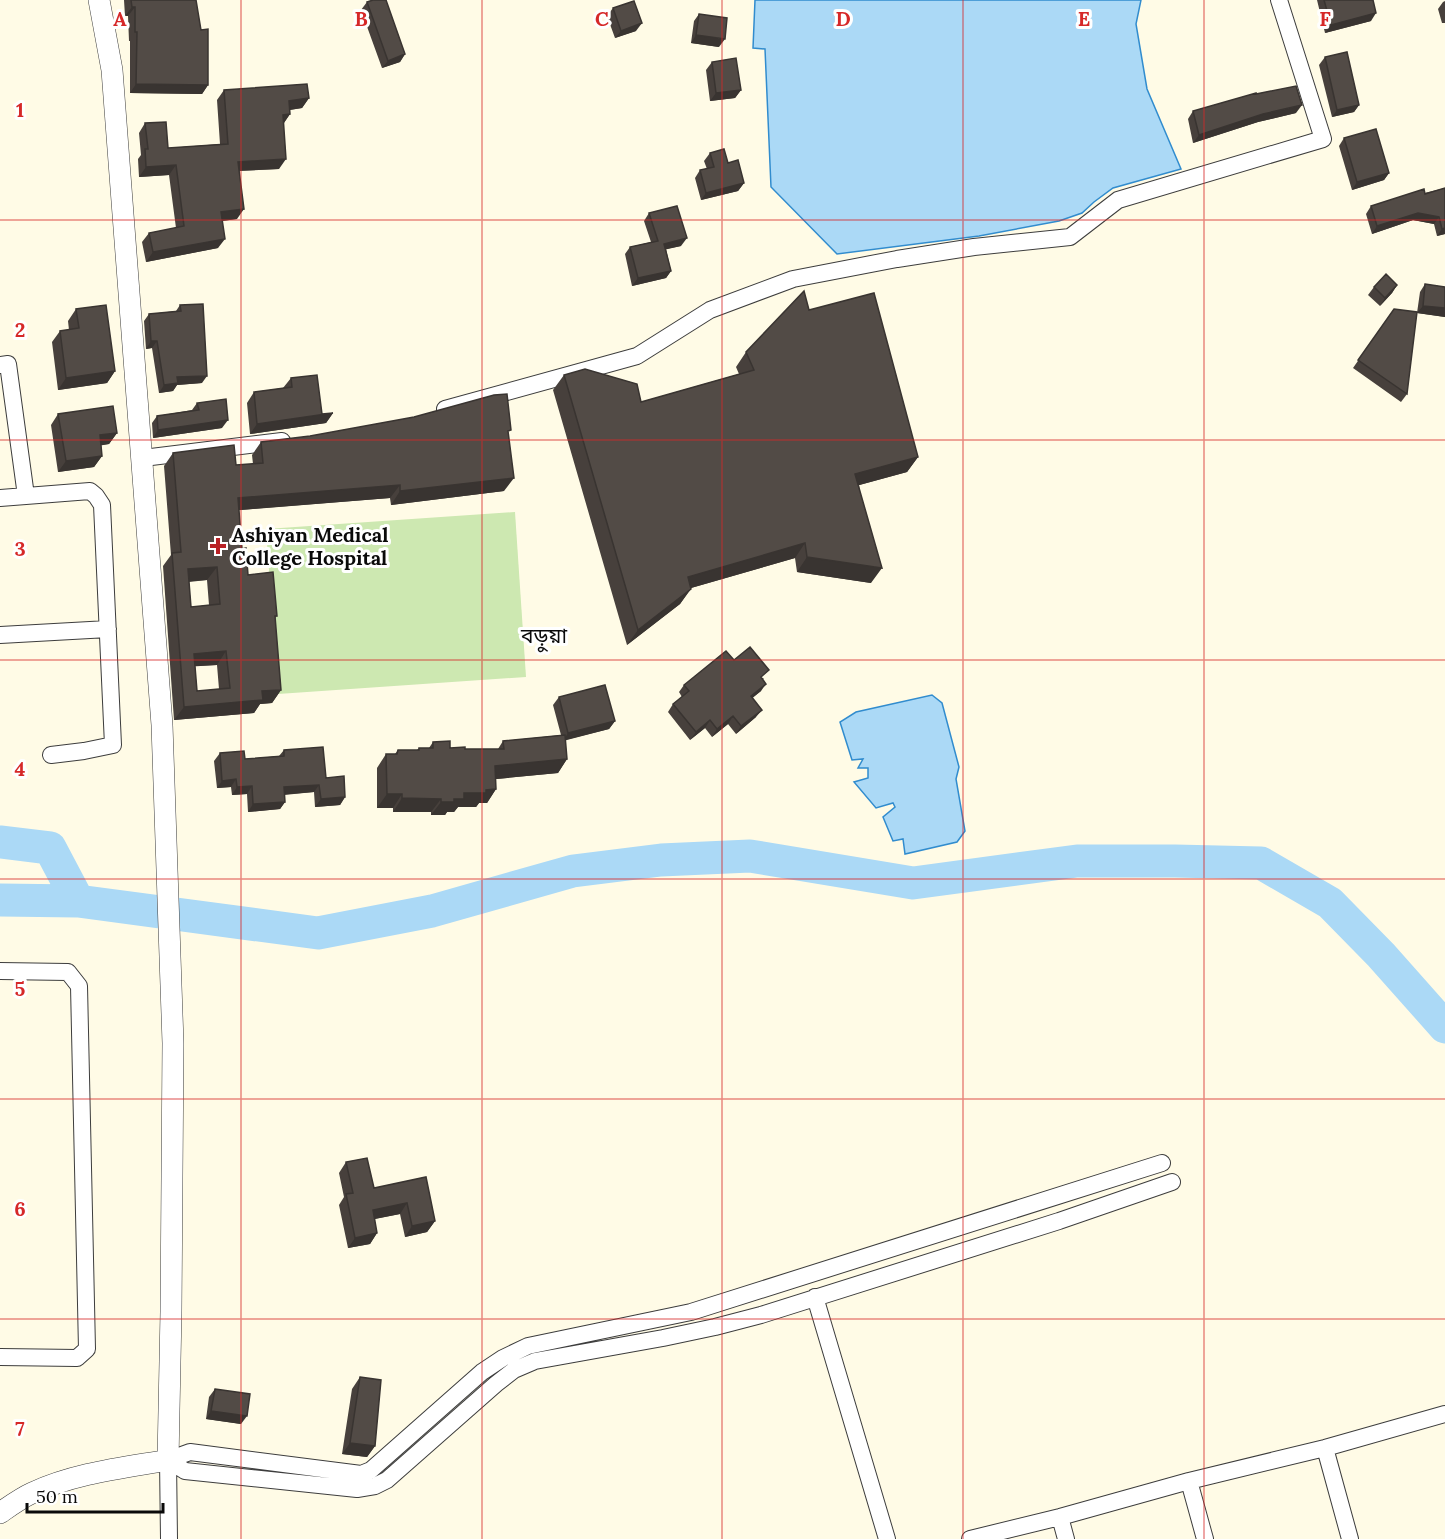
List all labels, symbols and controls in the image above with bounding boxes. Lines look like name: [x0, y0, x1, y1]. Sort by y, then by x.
text: A: [113, 6, 127, 31]
text: B: [354, 6, 368, 31]
text: C: [595, 6, 609, 31]
text: D: [835, 6, 851, 31]
text: E: [1078, 6, 1090, 31]
text: F: [1319, 6, 1331, 31]
text: 1: [16, 97, 24, 122]
text: 2: [15, 317, 25, 342]
place label: Ashiyan Medical College Hospital: [232, 522, 388, 570]
text: 3: [14, 536, 26, 561]
marker: Ashiyan Medical College Hospital: [209, 537, 227, 555]
district label: বড়ুয়া: [520, 622, 568, 653]
text: 4: [15, 756, 26, 781]
text: 5: [15, 976, 26, 1001]
text: 6: [14, 1196, 26, 1221]
text: 7: [15, 1416, 25, 1441]
scale bar: [27, 1476, 164, 1514]
text: 50 m: [36, 1485, 78, 1508]

